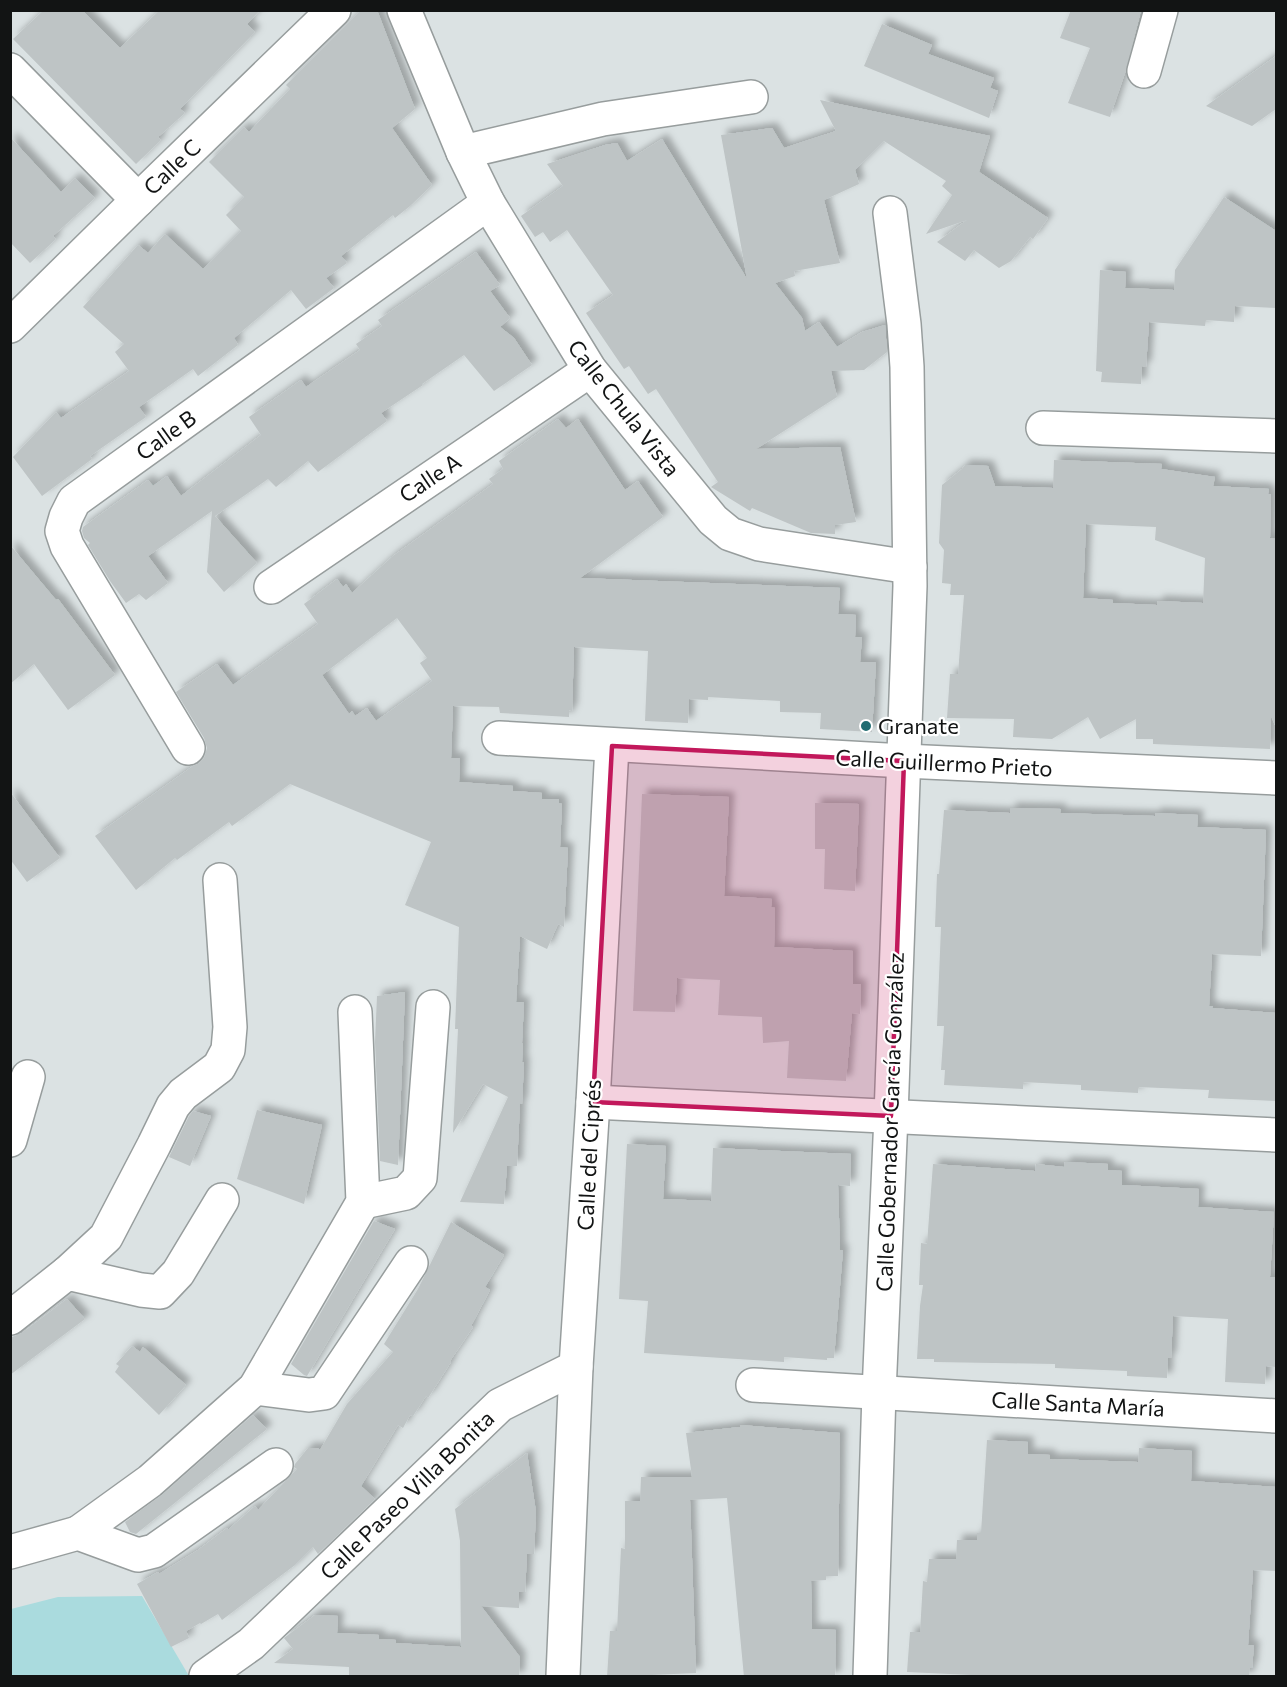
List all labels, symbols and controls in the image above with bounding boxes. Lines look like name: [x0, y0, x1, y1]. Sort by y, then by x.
street label: Calle C: [138, 133, 206, 200]
street label: Calle Chula Vista: [563, 334, 686, 481]
street label: Calle B: [130, 404, 201, 465]
street label: Calle A: [394, 447, 466, 508]
place label: Granate: [878, 712, 959, 739]
marker: Granate: [859, 719, 873, 733]
street label: Calle Guillermo Prieto: [835, 743, 1053, 782]
street label: Calle Gobernador García González: [870, 952, 909, 1292]
street label: Calle del Ciprés: [571, 1079, 606, 1231]
street label: Calle Santa María: [991, 1385, 1165, 1422]
street label: Calle Paseo Villa Bonita: [314, 1404, 499, 1585]

